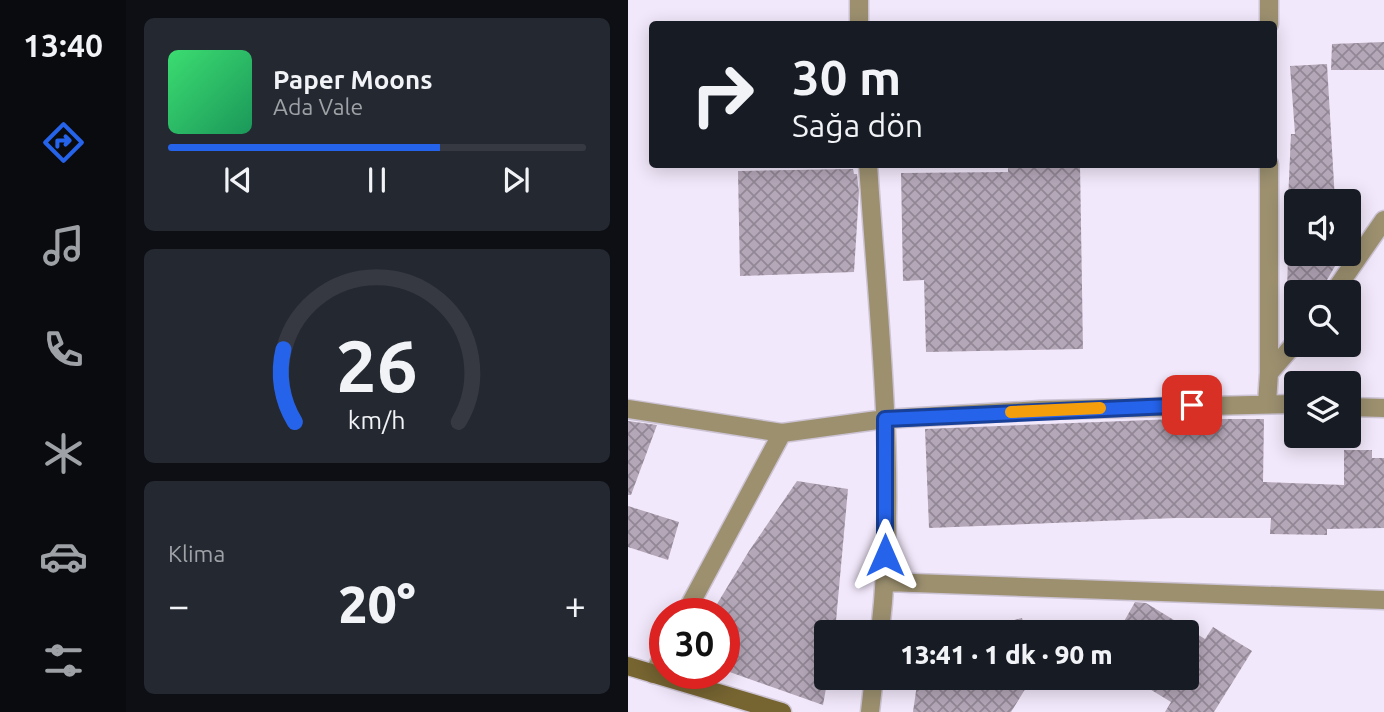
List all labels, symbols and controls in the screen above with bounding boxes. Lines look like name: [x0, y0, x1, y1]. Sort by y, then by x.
text: 13:40: [23, 27, 103, 63]
icon: right: [677, 49, 768, 140]
text: 30 m: [792, 49, 901, 104]
text: Paper Moons: [273, 65, 432, 94]
text: Ada Vale: [273, 94, 363, 119]
text: Sağa dön: [792, 107, 923, 143]
icon: directions: [39, 118, 88, 167]
icon: previous: [219, 161, 257, 199]
icon: pause: [358, 161, 396, 199]
icon: next: [497, 161, 535, 199]
map controls: [1284, 189, 1361, 448]
button: sound: [1284, 189, 1361, 266]
icon: music: [39, 221, 88, 270]
button: search: [1284, 280, 1361, 357]
text: 26: [336, 324, 418, 406]
icon: phone: [39, 325, 88, 374]
button: layers: [1284, 371, 1361, 448]
pin: [1162, 375, 1222, 435]
icon: arrive: [1173, 386, 1211, 424]
text: km/h: [348, 406, 406, 434]
icon: climate: [39, 429, 88, 478]
position arrow: [848, 518, 922, 592]
icon: car: [39, 532, 88, 581]
text: Klima: [168, 541, 225, 566]
text: 20°: [338, 575, 416, 633]
text: −: [168, 584, 189, 626]
text: +: [565, 584, 586, 626]
speed limit sign: 30: [649, 598, 740, 689]
icon: filters: [39, 636, 88, 685]
text: 13:41 · 1 dk · 90 m: [900, 640, 1113, 669]

